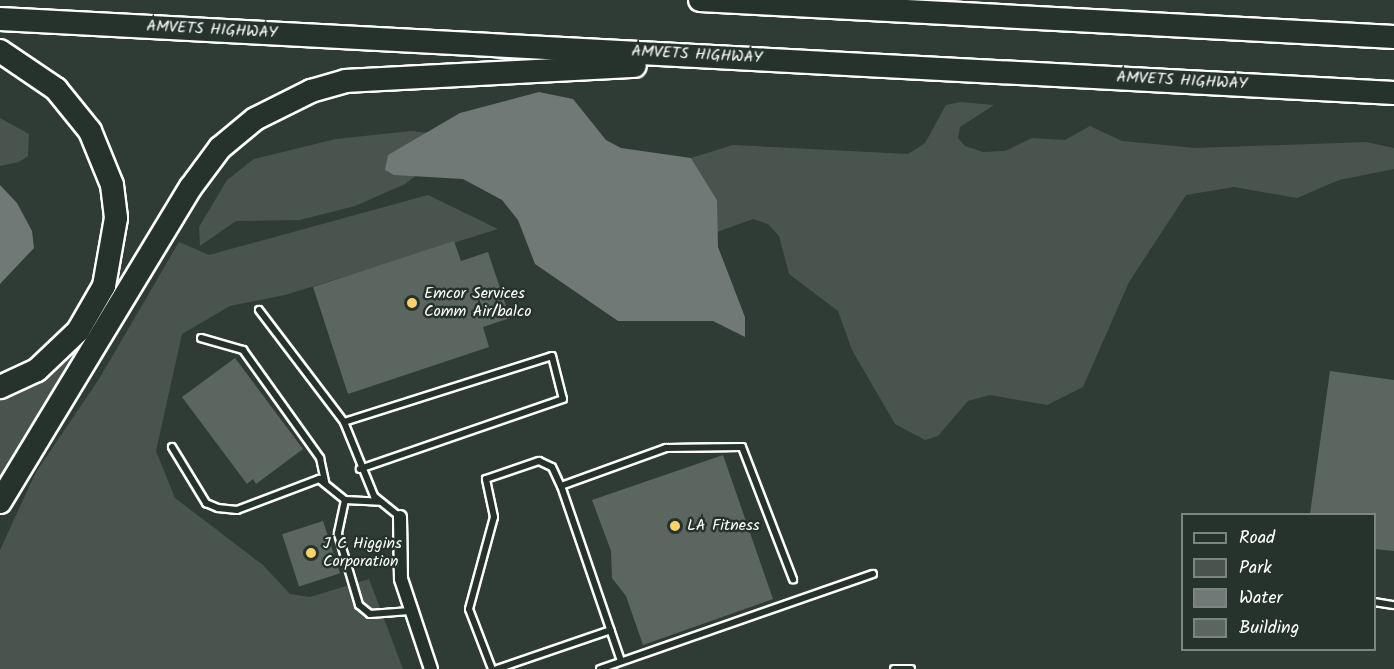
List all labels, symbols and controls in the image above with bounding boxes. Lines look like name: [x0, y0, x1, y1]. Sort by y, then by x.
street label: AMVETS HIGHWAY: [146, 17, 278, 43]
street label: AMVETS HIGHWAY: [631, 42, 763, 68]
street label: AMVETS HIGHWAY: [1116, 68, 1248, 94]
place label: Emcor Services Comm Air/balco: [424, 284, 531, 322]
marker: Emcor Services Comm Air/balco: [405, 296, 419, 310]
legend: [1181, 513, 1376, 651]
place label: LA Fitness: [687, 516, 760, 536]
marker: LA Fitness: [668, 519, 682, 533]
text: Road: [1239, 524, 1275, 553]
place label: J C Higgins Corporation: [323, 534, 402, 572]
marker: J C Higgins Corporation: [304, 546, 318, 560]
text: Park: [1239, 554, 1272, 583]
text: Water: [1239, 584, 1283, 613]
text: Building: [1239, 614, 1299, 643]

